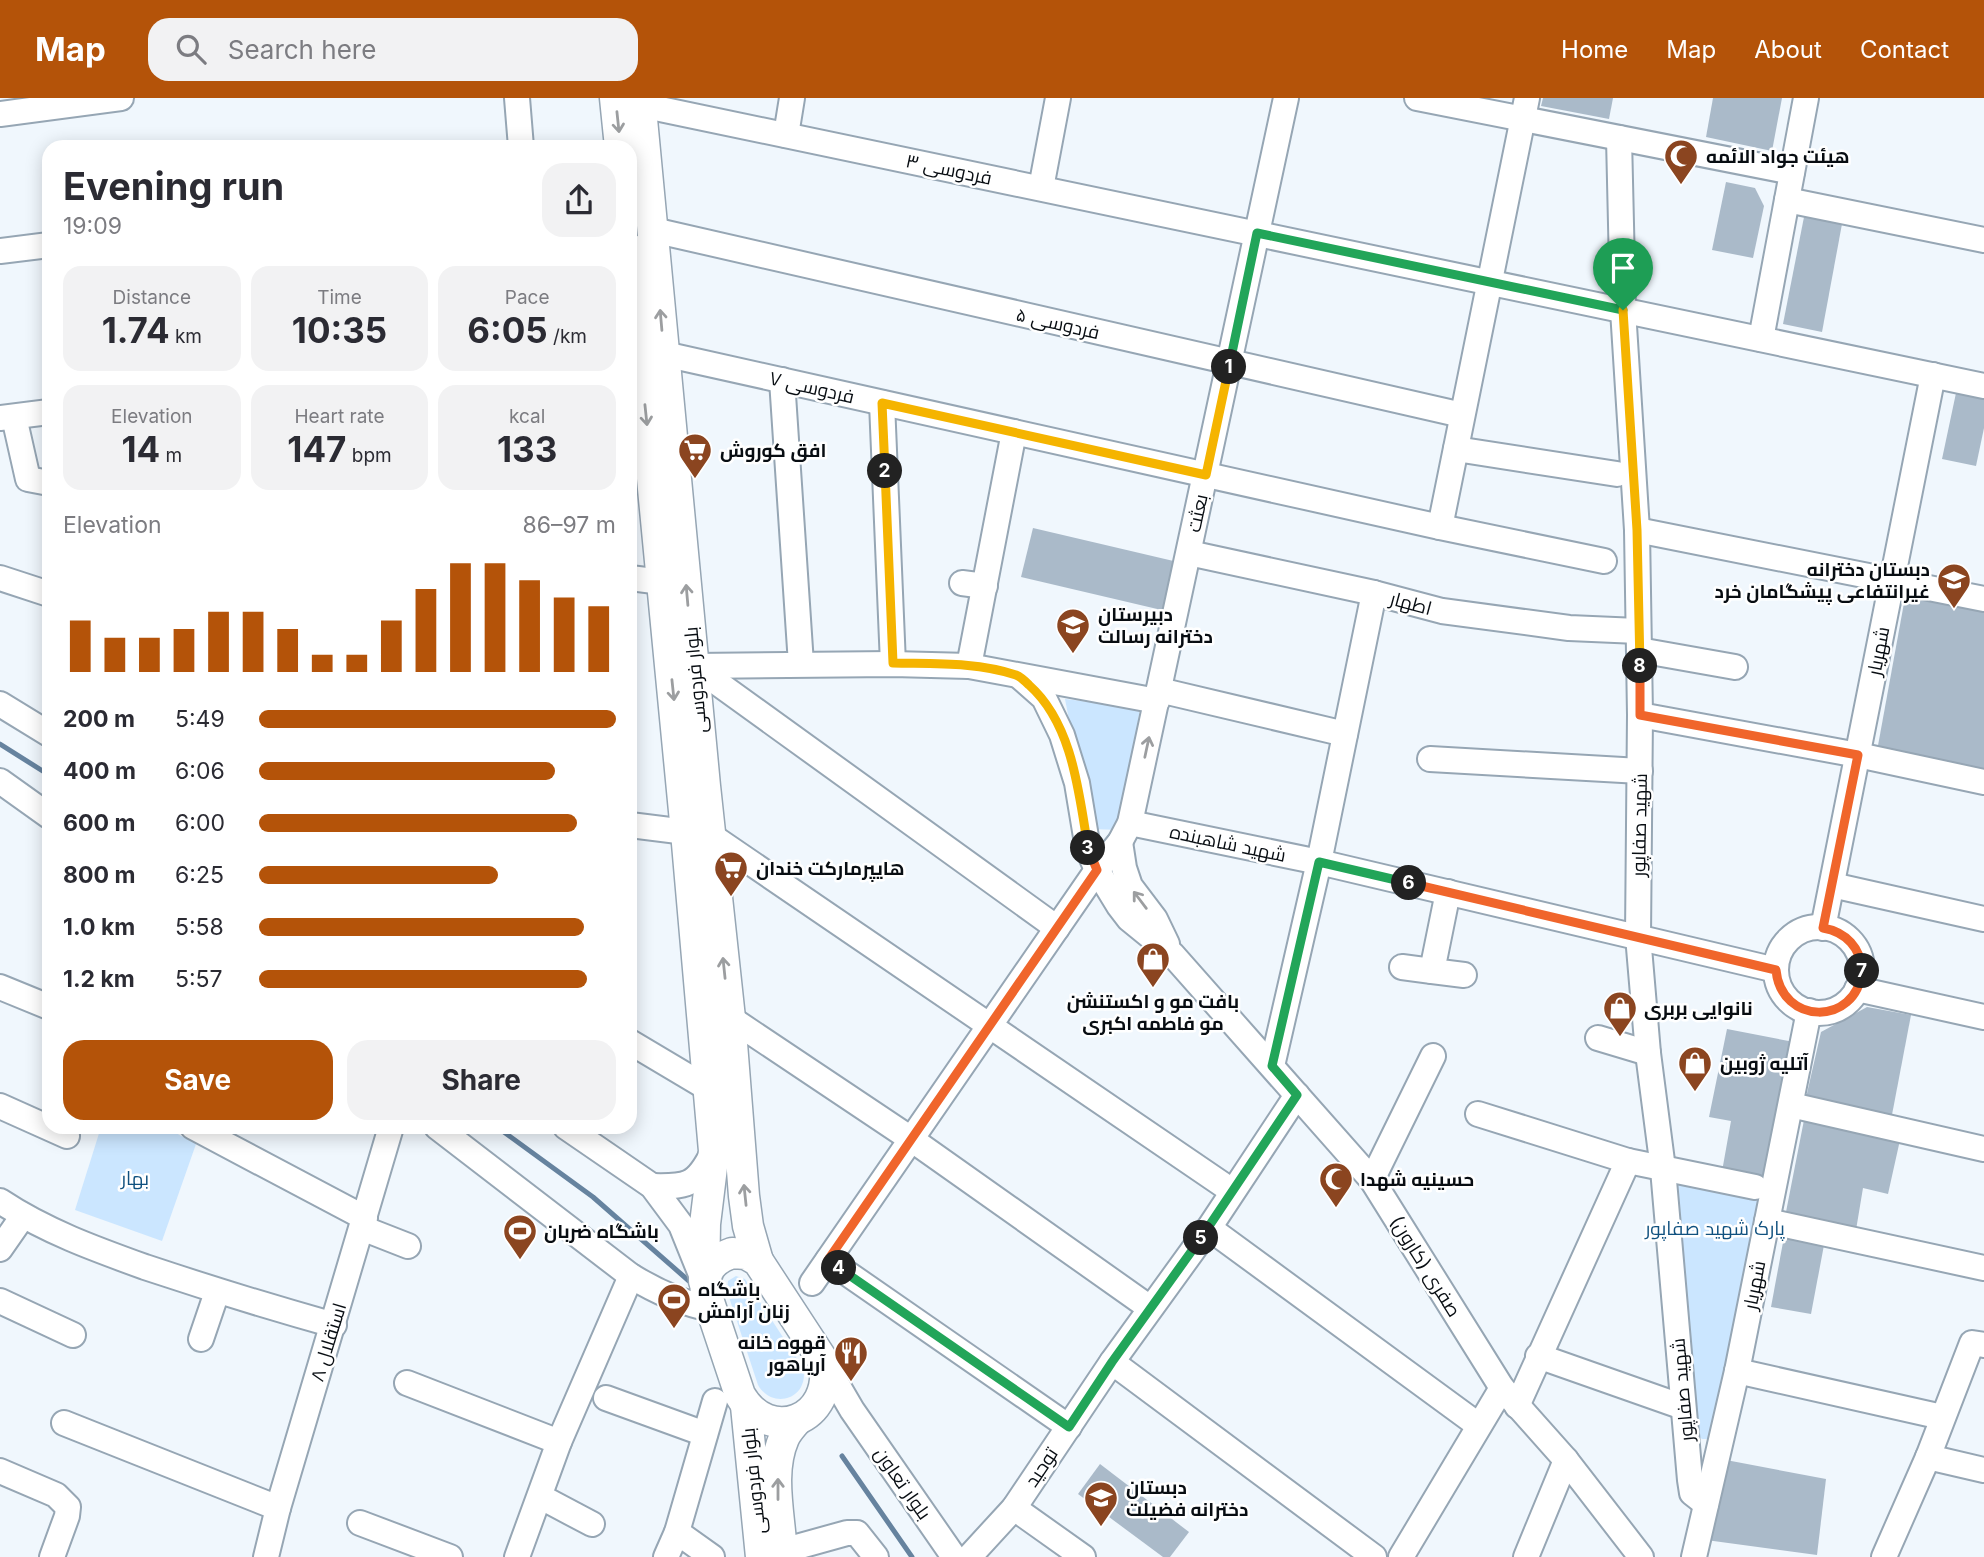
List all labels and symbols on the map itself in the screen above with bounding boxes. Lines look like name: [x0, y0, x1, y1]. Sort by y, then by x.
one-way arrow: [612, 111, 625, 133]
mosque icon: هیئت جواد الائمه: [1662, 137, 1700, 186]
place label: هیئت جواد الائمه: [1706, 145, 1850, 168]
street label: فردوسی ۳: [904, 149, 994, 190]
pin: [1593, 238, 1653, 310]
street label: فردوسی ۵: [1014, 303, 1102, 344]
one-way arrow: [654, 309, 667, 332]
pin: 1: [1212, 350, 1246, 384]
street label: فردوسی ۷: [767, 367, 857, 408]
one-way arrow: [640, 403, 653, 426]
supermarket icon: افق کوروش: [676, 431, 714, 480]
place label: افق کوروش: [720, 439, 826, 462]
pin: 2: [868, 454, 903, 488]
street label: بعثت: [1182, 492, 1213, 534]
place label: دبستان دخترانه غیرانتفاعی پیشگامان خرد: [1714, 558, 1930, 605]
school or university icon: دبستان دخترانه غیرانتفاعی پیشگامان خرد: [1935, 561, 1973, 610]
one-way arrow: [680, 585, 693, 607]
street label: اطهار: [1386, 587, 1434, 620]
place label: دبیرستان دخترانه رسالت: [1098, 603, 1213, 648]
school or university icon: دبیرستان دخترانه رسالت: [1054, 606, 1092, 655]
street label: شهریار: [1862, 625, 1895, 679]
street label: بلوار فردوسی: [679, 626, 712, 734]
pin: 8: [1622, 648, 1658, 684]
one-way arrow: [666, 678, 679, 701]
one-way arrow: [1141, 736, 1155, 759]
street label: شهید صفاپور: [1627, 773, 1653, 878]
street label: شهید شاهبنده: [1168, 820, 1288, 867]
pin: 3: [1070, 830, 1106, 866]
supermarket icon: هایپرمارکت خندان: [712, 849, 750, 898]
place label: هایپرمارکت خندان: [756, 857, 905, 882]
pin: 6: [1392, 866, 1426, 900]
one-way arrow: [1133, 891, 1147, 910]
shop icon: بافت مو و اکستنشن مو فاطمه اکبری: [1134, 940, 1172, 989]
pin: 7: [1844, 954, 1880, 988]
one-way arrow: [718, 957, 731, 980]
shop icon: نانوایی بربری: [1601, 989, 1639, 1038]
place label: بافت مو و اکستنشن مو فاطمه اکبری: [1067, 990, 1239, 1035]
place label: نانوایی بربری: [1644, 997, 1753, 1020]
shop icon: آتلیه ژوبین: [1676, 1044, 1714, 1093]
place label: آتلیه ژوبین: [1720, 1052, 1809, 1076]
mosque icon: حسینیه شهدا: [1317, 1160, 1355, 1209]
park label: بهار: [120, 1167, 149, 1190]
place label: حسینیه شهدا: [1360, 1168, 1474, 1191]
one-way arrow: [738, 1184, 751, 1207]
street label: صفری (کارون): [1385, 1211, 1466, 1321]
sports icon: باشگاه ضربان: [501, 1212, 539, 1261]
park label: پارک شهید صفاپور: [1644, 1217, 1785, 1241]
place label: باشگاه ضربان: [544, 1220, 659, 1243]
pin: 5: [1184, 1220, 1218, 1256]
pin: 4: [822, 1250, 856, 1286]
street label: شهریار: [1738, 1259, 1771, 1313]
place label: باشگاه زنان آرامش: [698, 1278, 790, 1324]
sports icon: باشگاه زنان آرامش: [655, 1281, 693, 1330]
street label: استقلال ۸: [306, 1300, 351, 1384]
place label: قهوه خانه آریاهور: [738, 1331, 826, 1376]
restaurant icon: قهوه خانه آریاهور: [832, 1334, 870, 1383]
street label: شهید صفاپور: [1667, 1337, 1700, 1444]
street label: بلوار فردوسی: [736, 1427, 771, 1535]
street label: بلوار تعاون: [869, 1443, 936, 1524]
street label: توحید: [1020, 1443, 1063, 1491]
place label: دبستان دخترانه فضیلت: [1126, 1476, 1248, 1521]
one-way arrow: [771, 1478, 785, 1501]
school or university icon: دبستان دخترانه فضیلت: [1082, 1479, 1120, 1528]

